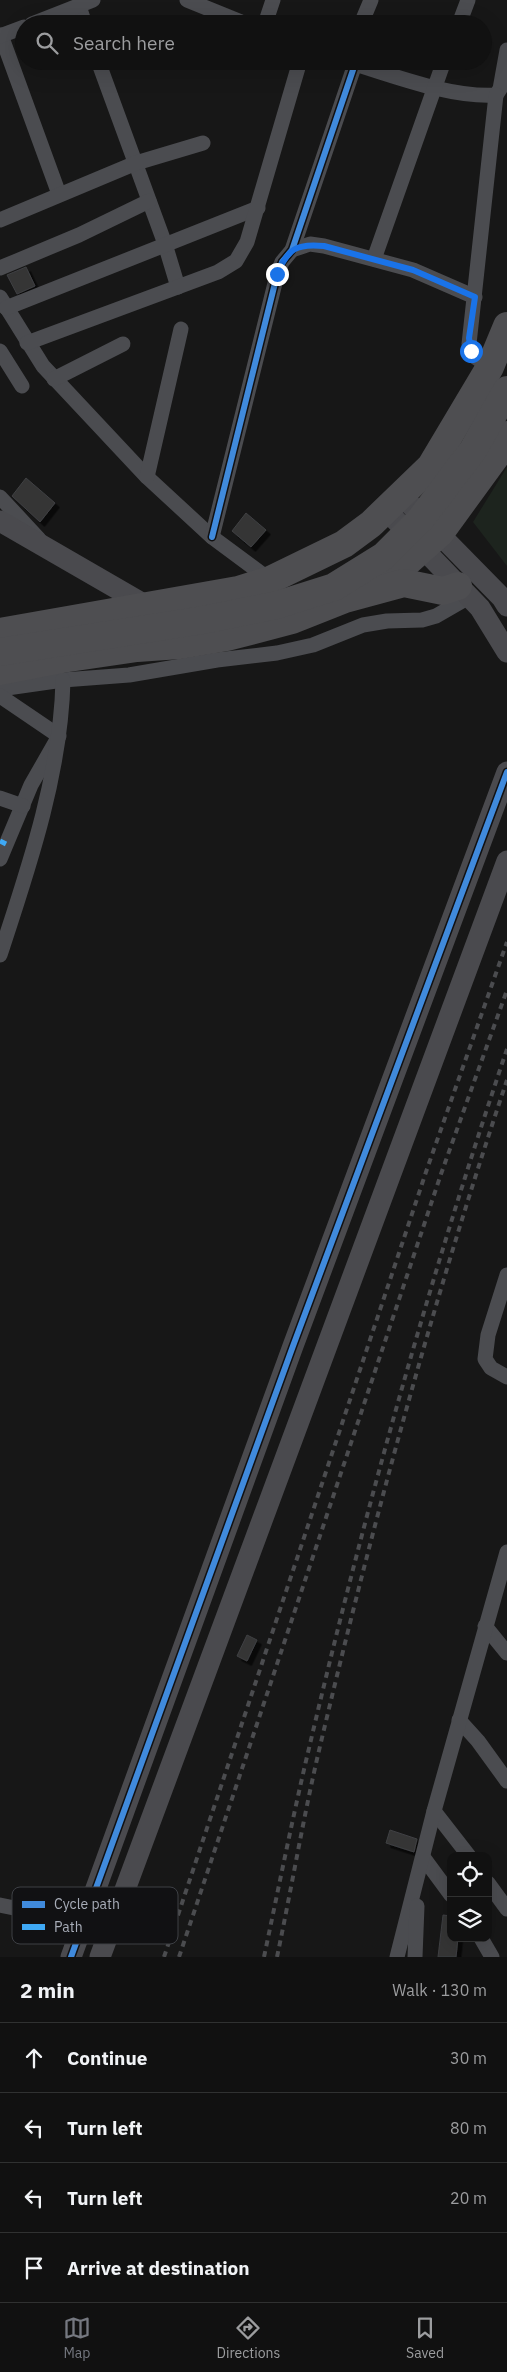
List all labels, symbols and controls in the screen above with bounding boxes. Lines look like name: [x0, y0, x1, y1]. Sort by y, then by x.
search box: [15, 15, 492, 70]
icon: search: [33, 29, 61, 57]
text: Search here: [73, 31, 175, 55]
route end: [266, 263, 289, 286]
route start: [460, 340, 483, 363]
map controls: [447, 1852, 492, 1942]
button: locate: [447, 1852, 492, 1897]
legend: [12, 1887, 178, 1944]
text: Cycle path: [54, 1895, 120, 1913]
button: layers: [447, 1897, 492, 1942]
text: Path: [54, 1918, 83, 1936]
text: 2 min: [20, 1976, 75, 2004]
text: Walk · 130 m: [392, 1980, 487, 2000]
icon: ahead: [20, 2044, 48, 2072]
text: Continue: [67, 2046, 147, 2070]
text: 30 m: [450, 2048, 487, 2068]
icon: left: [20, 2114, 48, 2142]
text: Turn left: [67, 2116, 143, 2140]
text: 80 m: [450, 2118, 487, 2138]
icon: left: [20, 2184, 48, 2212]
text: Turn left: [67, 2186, 143, 2210]
text: 20 m: [450, 2188, 487, 2208]
icon: arrive: [20, 2254, 48, 2282]
text: Arrive at destination: [67, 2256, 250, 2280]
tab: Map: [63, 2314, 91, 2362]
tab: Directions: [217, 2314, 280, 2362]
tab: Saved: [406, 2314, 444, 2362]

